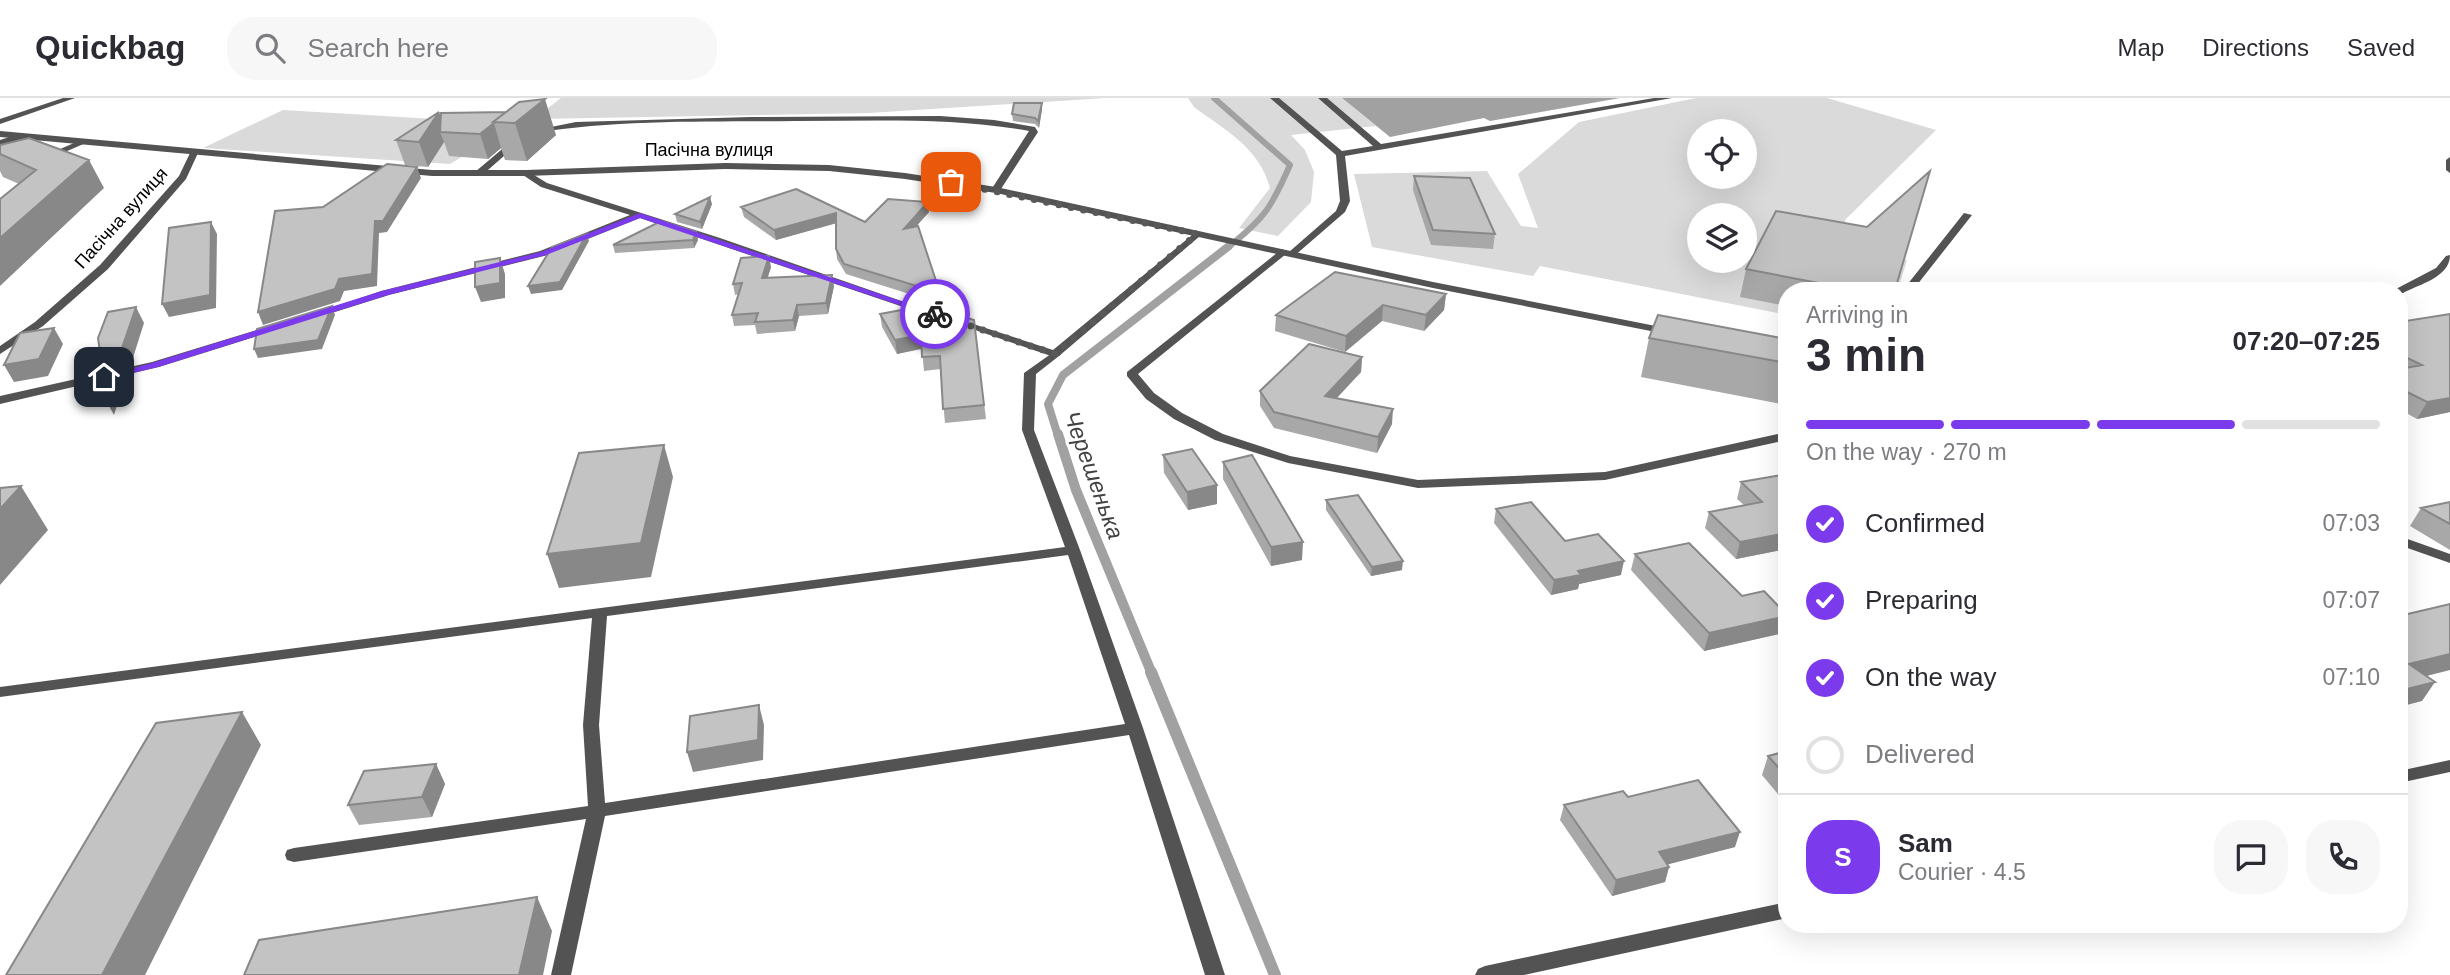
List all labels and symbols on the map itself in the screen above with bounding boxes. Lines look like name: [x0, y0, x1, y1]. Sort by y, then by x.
street label: Пасічна вулиця: [645, 140, 773, 160]
pin: [921, 152, 981, 212]
street label: Пасічна вулиця: [71, 163, 171, 273]
courier: [900, 279, 970, 349]
pin: [74, 347, 134, 407]
water label: Черешенька: [1059, 408, 1129, 542]

